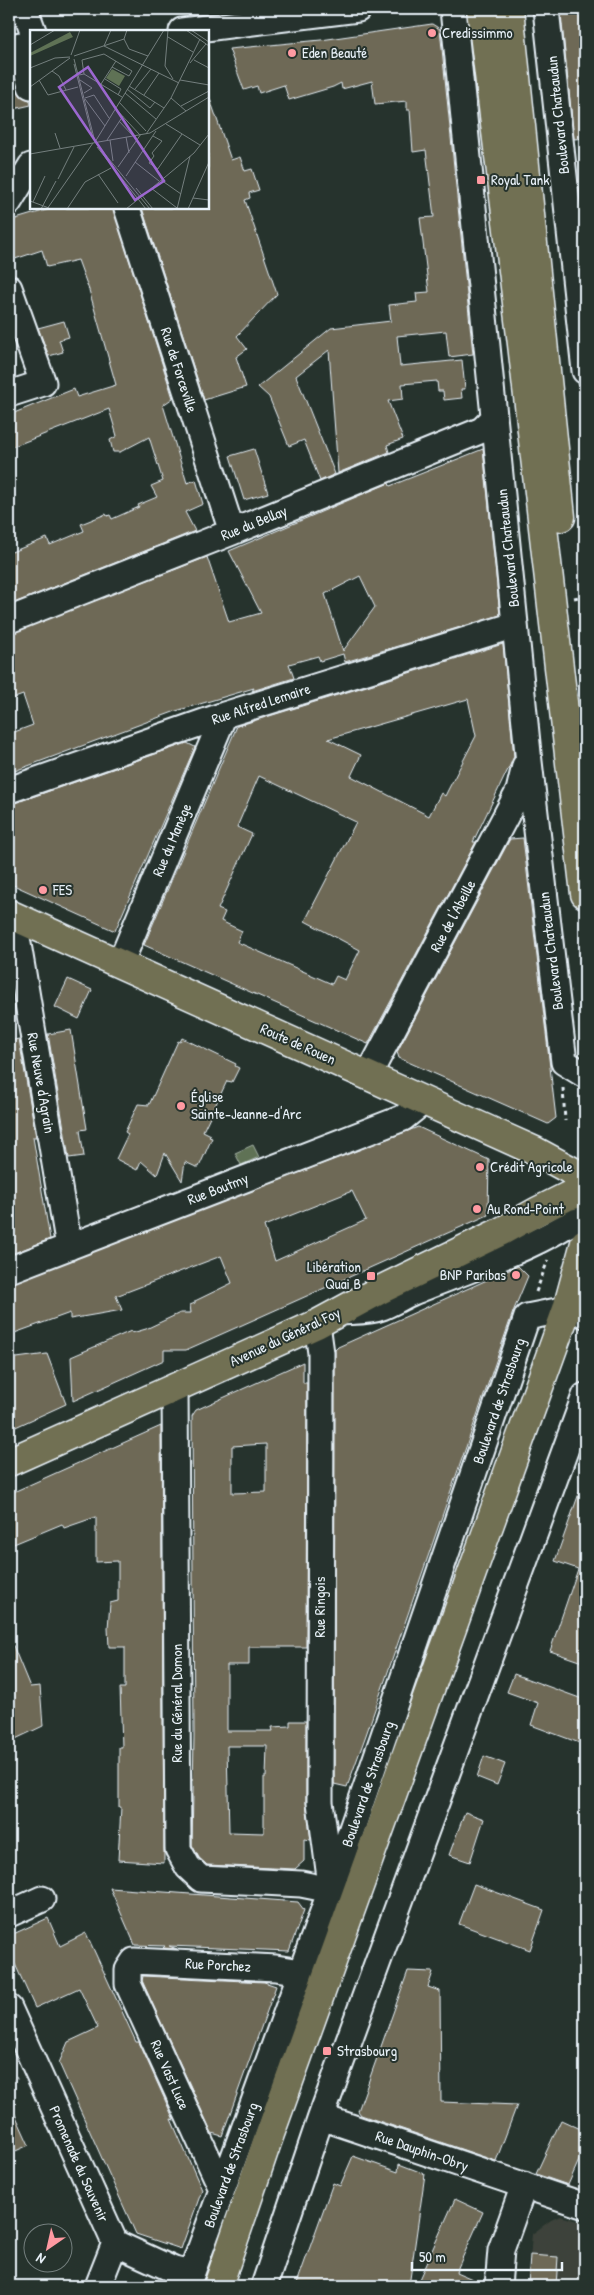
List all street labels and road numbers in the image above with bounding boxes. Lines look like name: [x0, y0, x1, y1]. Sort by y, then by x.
street label: Boulevard Chateaudun: [541, 55, 574, 175]
street label: Rue de Forceville: [156, 325, 203, 415]
street label: Boulevard Chateaudun: [491, 488, 524, 608]
street label: Rue du Bellay: [218, 500, 290, 545]
street label: Rue Alfred Lemaire: [209, 678, 313, 729]
street label: Rue du Manège: [147, 800, 196, 880]
street label: Rue de l'Abeille: [425, 876, 480, 956]
street label: Boulevard Chateaudun: [533, 891, 568, 1011]
street label: Route de Rouen: [257, 1018, 339, 1070]
street label: Rue Neuve d'Agrain: [22, 1031, 61, 1135]
street label: Rue Boutmy: [184, 1167, 251, 1210]
street label: Avenue du Général Foy: [226, 1302, 344, 1371]
street label: Boulevard de Strasbourg: [467, 1335, 530, 1467]
street label: Rue Ringois: [309, 1576, 330, 1638]
street label: Rue du Général Domon: [166, 1643, 187, 1762]
street label: Boulevard de Strasbourg: [336, 1718, 399, 1850]
street label: Rue Porchez: [185, 1952, 252, 1977]
street label: Rue Vast Luce: [146, 2037, 195, 2113]
street label: Boulevard de Strasbourg: [198, 2099, 263, 2230]
street label: Promenade du Souvenir: [44, 2102, 115, 2225]
street label: Rue Dauphin-Obry: [373, 2125, 471, 2176]

